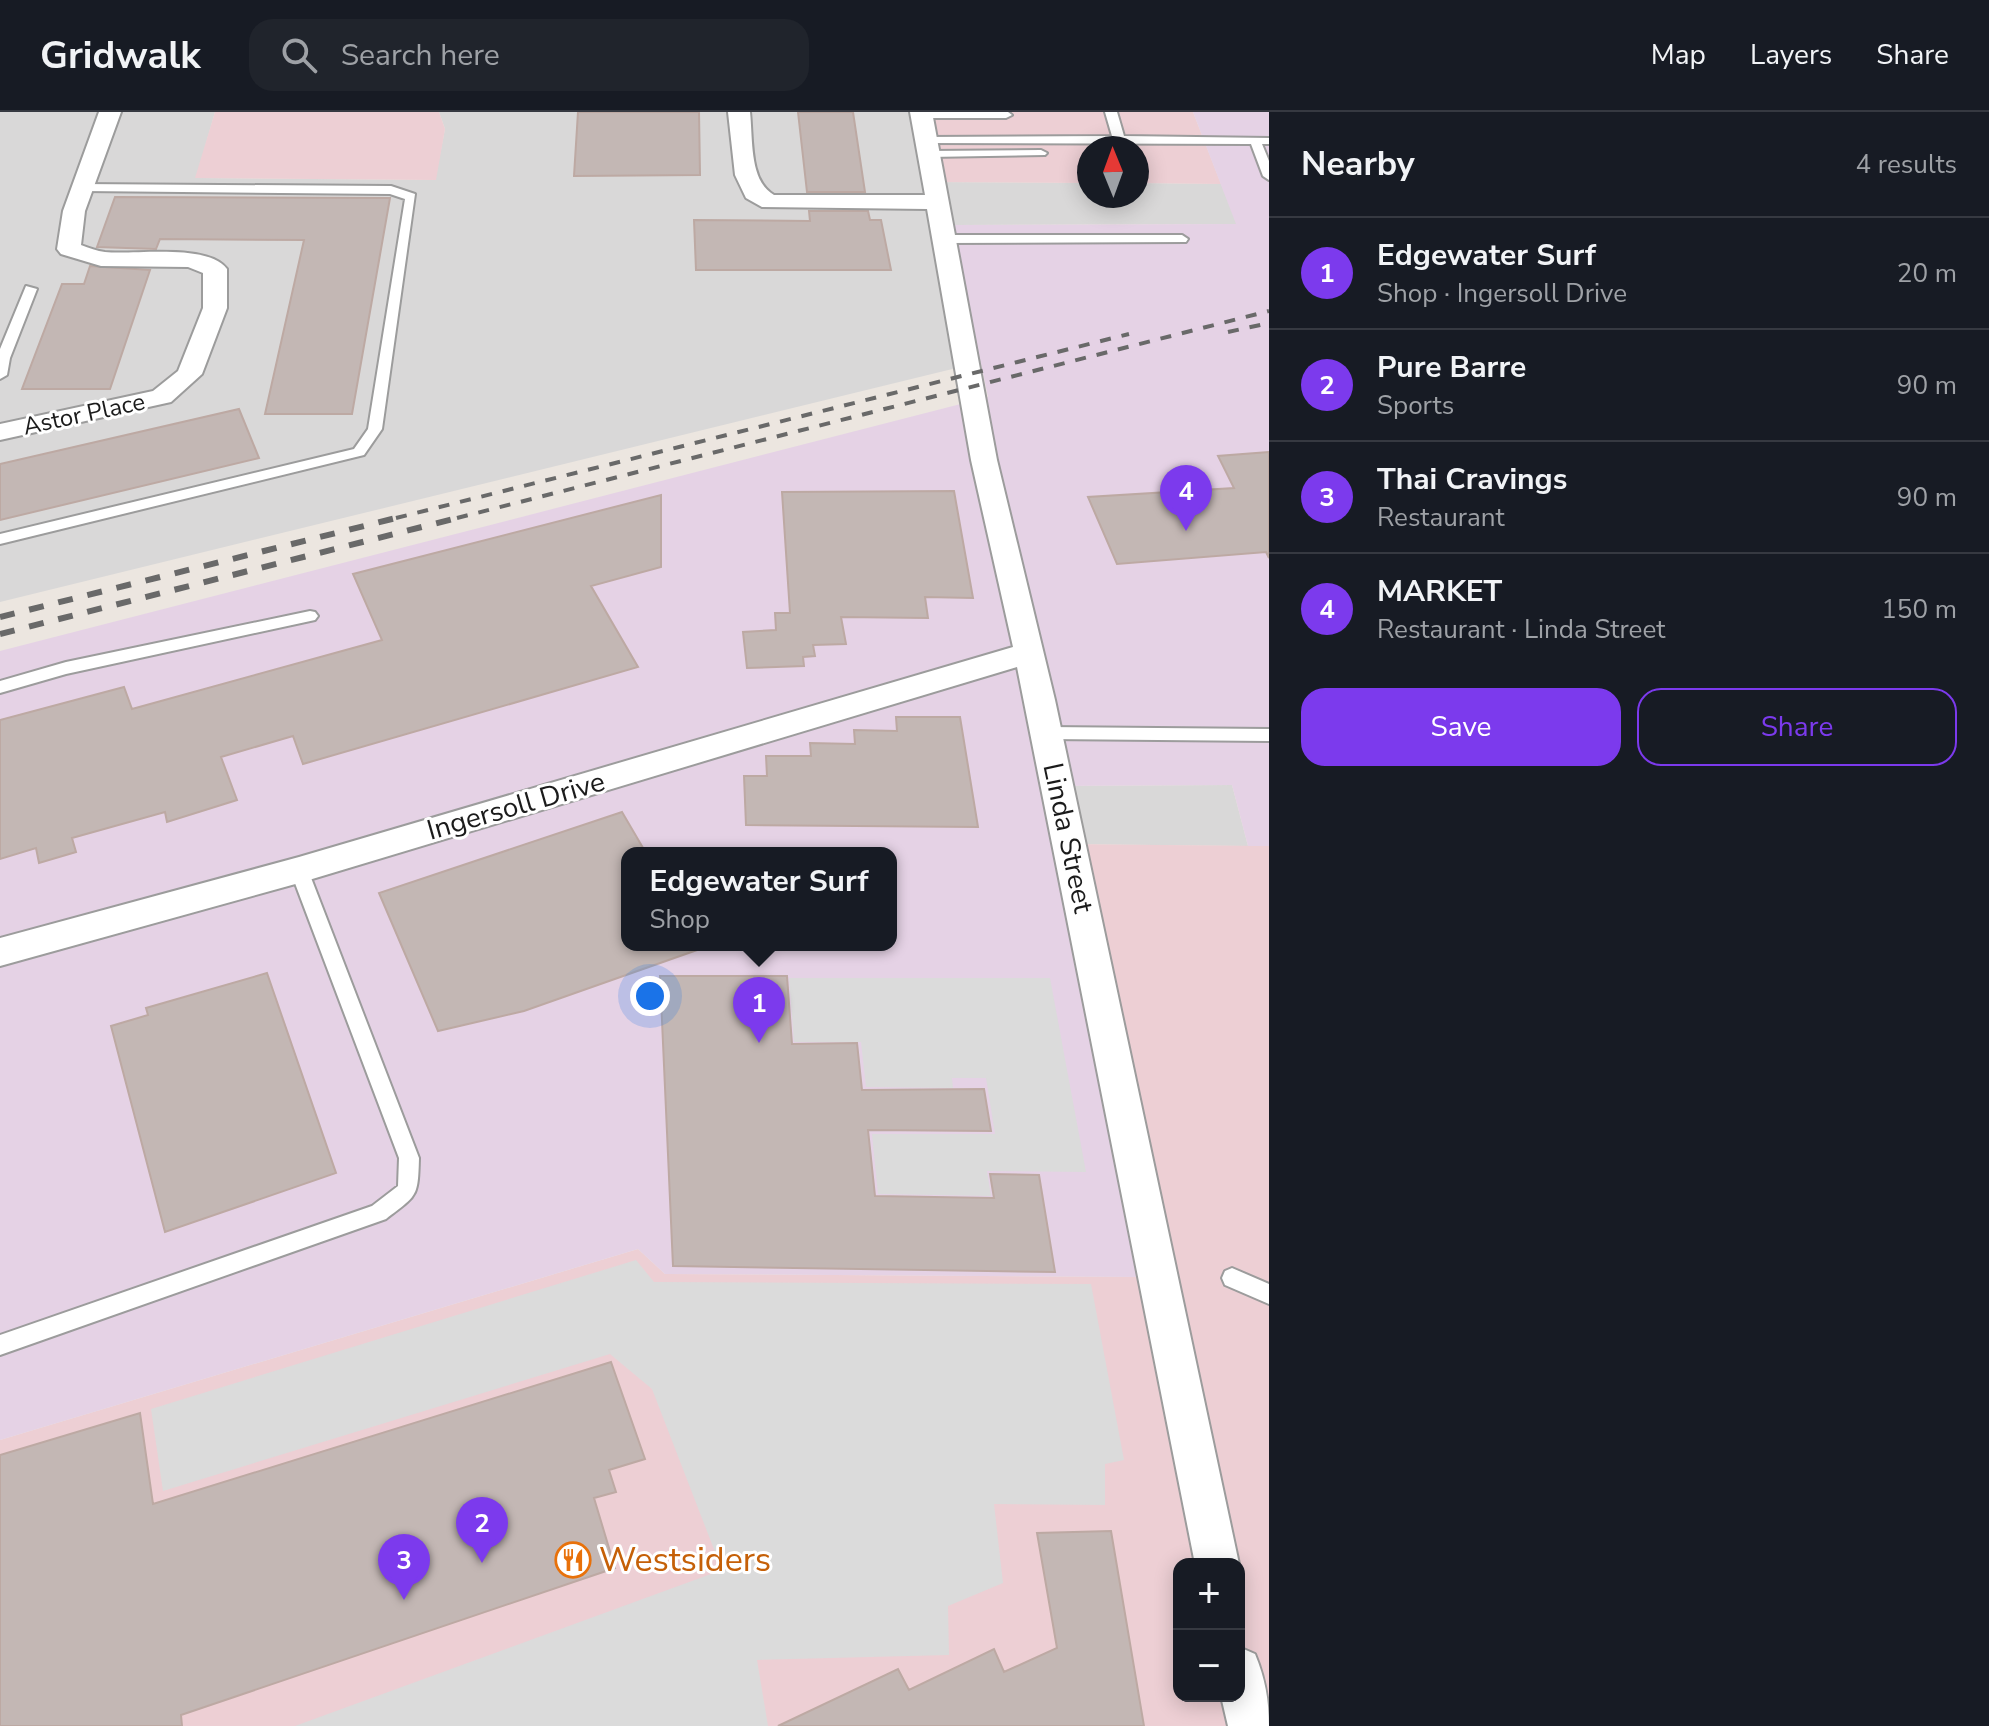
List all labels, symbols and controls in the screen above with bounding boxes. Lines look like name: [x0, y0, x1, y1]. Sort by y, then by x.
search box: [249, 19, 809, 91]
text: Gridwalk: [40, 30, 201, 81]
icon: search: [277, 33, 321, 77]
text: Search here: [341, 35, 500, 76]
text: Map: [1651, 36, 1706, 74]
text: Layers: [1750, 36, 1832, 74]
text: Share: [1876, 36, 1949, 74]
north arrow: [1077, 136, 1149, 208]
text: Nearby: [1301, 141, 1415, 187]
text: 4 results: [1856, 147, 1957, 182]
text: Edgewater Surf: [1377, 235, 1596, 276]
text: 1: [1319, 256, 1335, 291]
text: 20 m: [1897, 256, 1957, 291]
text: Shop · Ingersoll Drive: [1377, 276, 1627, 311]
text: Pure Barre: [1377, 347, 1526, 388]
text: 2: [1319, 368, 1335, 403]
text: 90 m: [1897, 368, 1957, 403]
street label: Astor Place: [20, 385, 148, 443]
text: Sports: [1377, 388, 1454, 423]
text: Thai Cravings: [1377, 459, 1567, 500]
pin: 4: [1160, 465, 1212, 531]
text: 3: [1319, 480, 1335, 515]
text: 90 m: [1897, 480, 1957, 515]
text: Restaurant: [1377, 500, 1505, 535]
text: MARKET: [1377, 571, 1502, 612]
text: 4: [1319, 592, 1335, 627]
text: 150 m: [1881, 592, 1957, 627]
text: Restaurant · Linda Street: [1377, 612, 1665, 647]
button: Save: [1301, 688, 1621, 766]
button: Share: [1637, 688, 1957, 766]
street label: Linda Street: [1034, 760, 1102, 917]
street label: Ingersoll Drive: [423, 762, 609, 850]
popup: [621, 847, 897, 951]
text: Edgewater Surf: [650, 861, 868, 902]
text: Shop: [650, 902, 710, 937]
your location: [630, 976, 670, 1016]
pin: 1: [733, 977, 785, 1043]
pin: 2: [456, 1497, 508, 1563]
pin: 3: [378, 1534, 430, 1600]
place label: Westsiders: [599, 1537, 771, 1583]
restaurant icon: Westsiders: [554, 1541, 592, 1579]
map controls: [1173, 1558, 1245, 1702]
button: +: [1173, 1558, 1245, 1630]
button: −: [1173, 1630, 1245, 1702]

